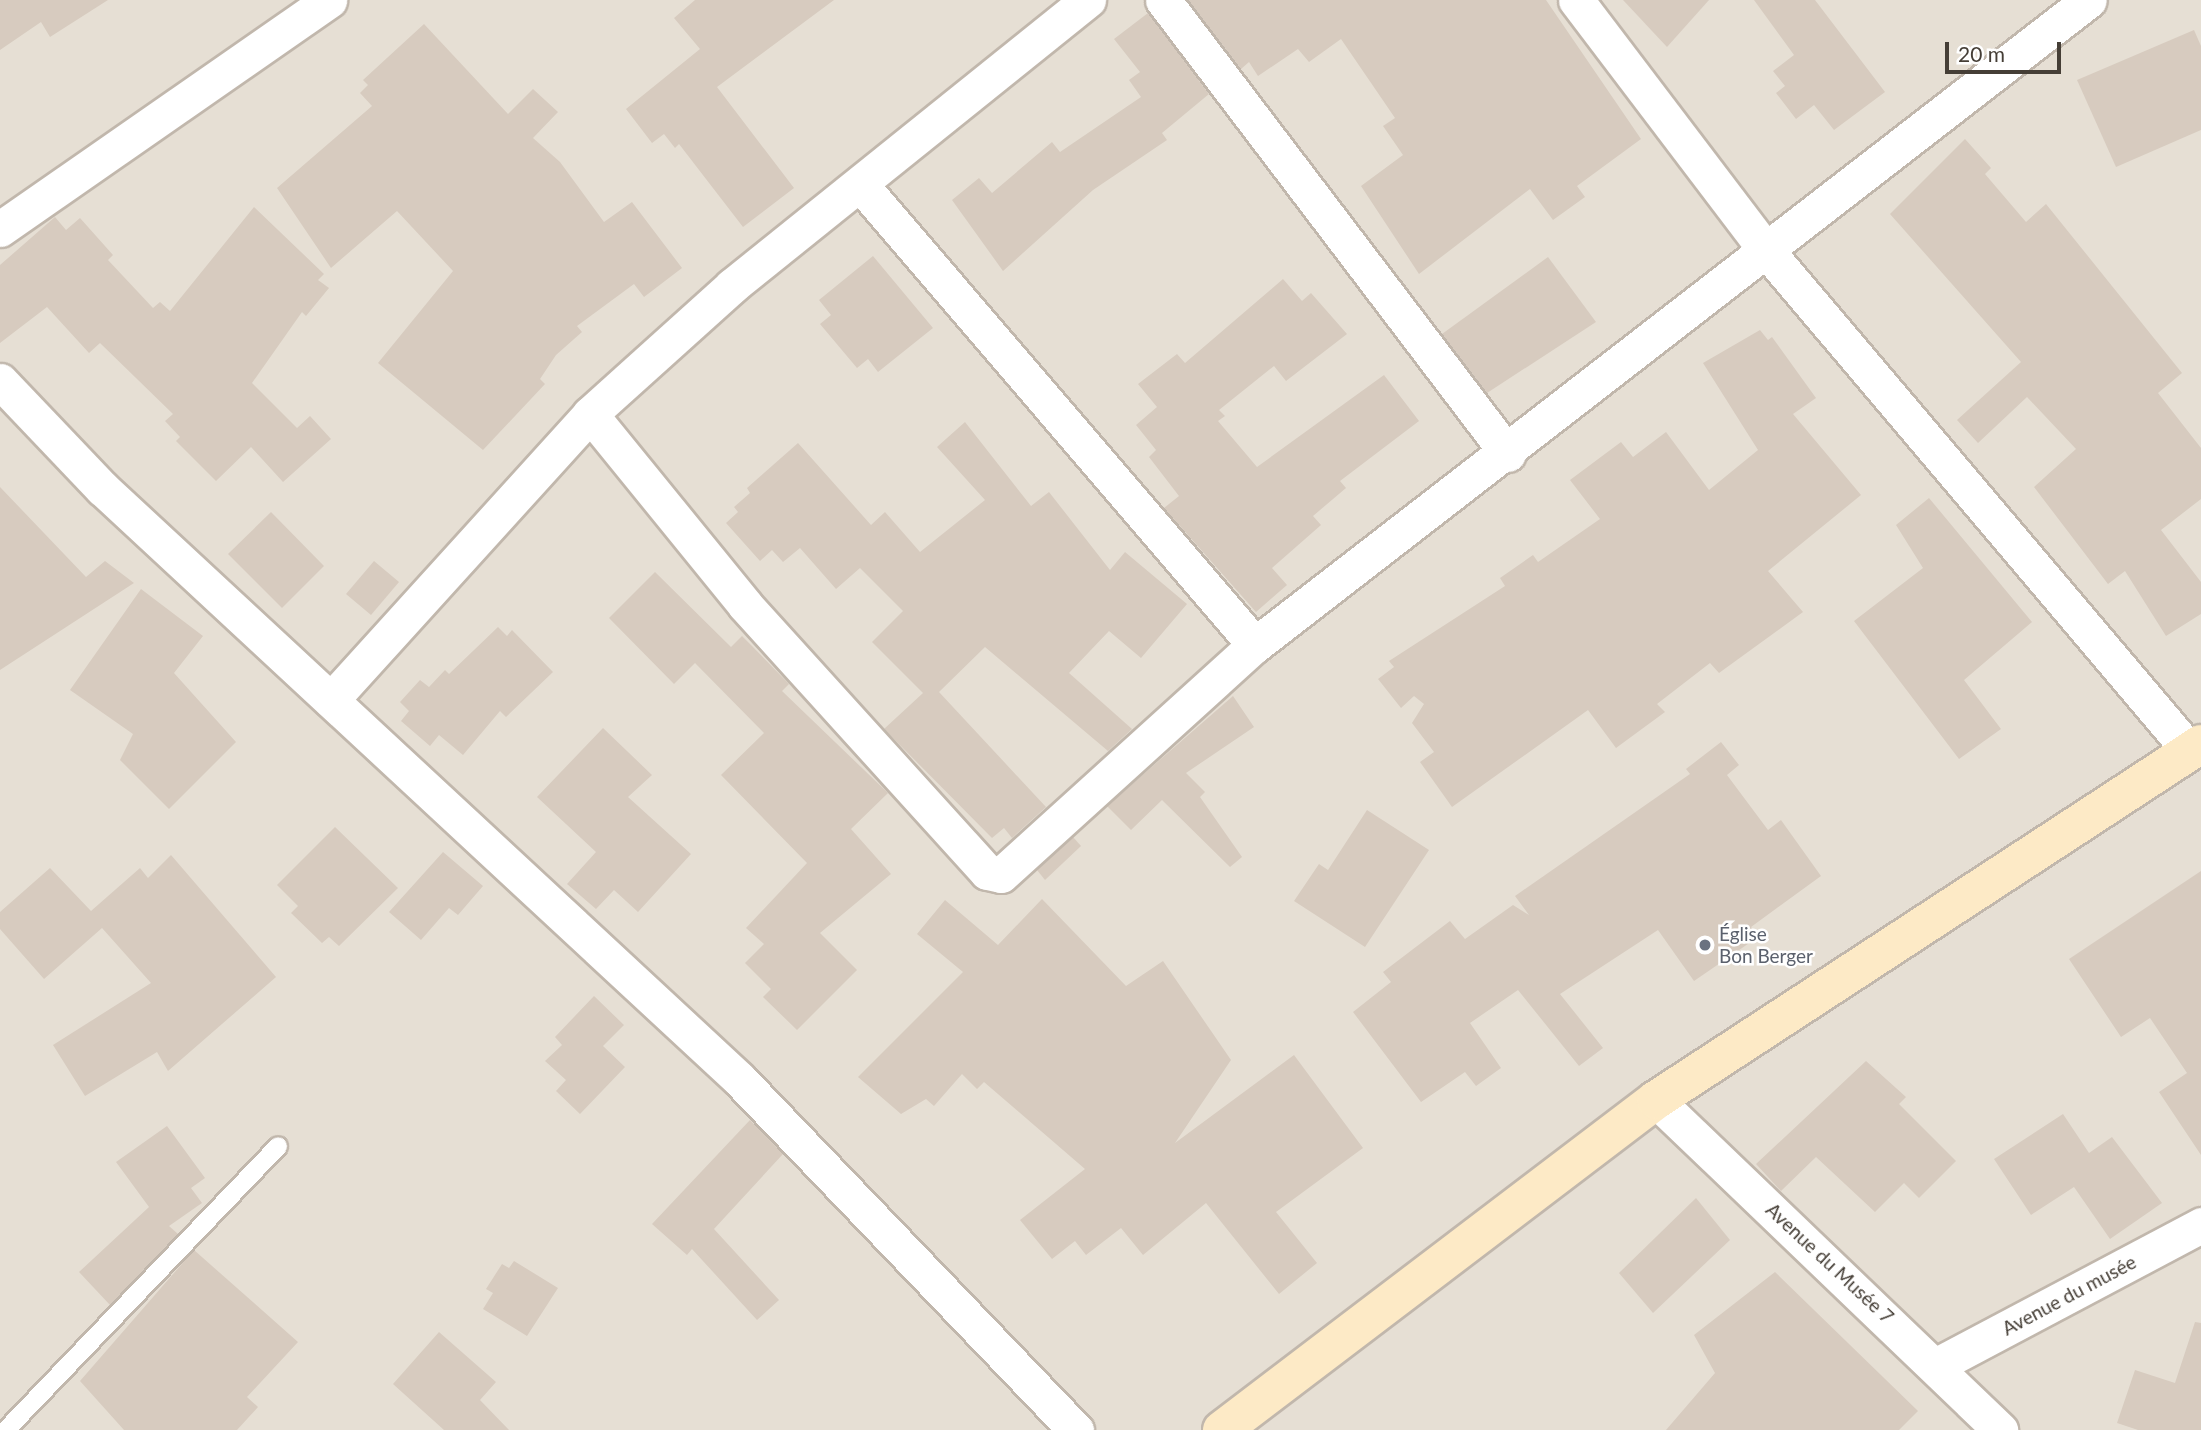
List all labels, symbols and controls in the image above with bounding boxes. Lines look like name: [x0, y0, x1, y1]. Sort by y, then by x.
scale bar: [1949, 28, 2064, 72]
text: 20 m: [1958, 41, 2005, 66]
place label: Église Bon Berger: [1719, 923, 1813, 967]
marker: Église Bon Berger: [1697, 937, 1713, 953]
street label: Avenue du Musée 7: [1761, 1198, 1899, 1328]
street label: Avenue du musée: [1998, 1250, 2140, 1340]

